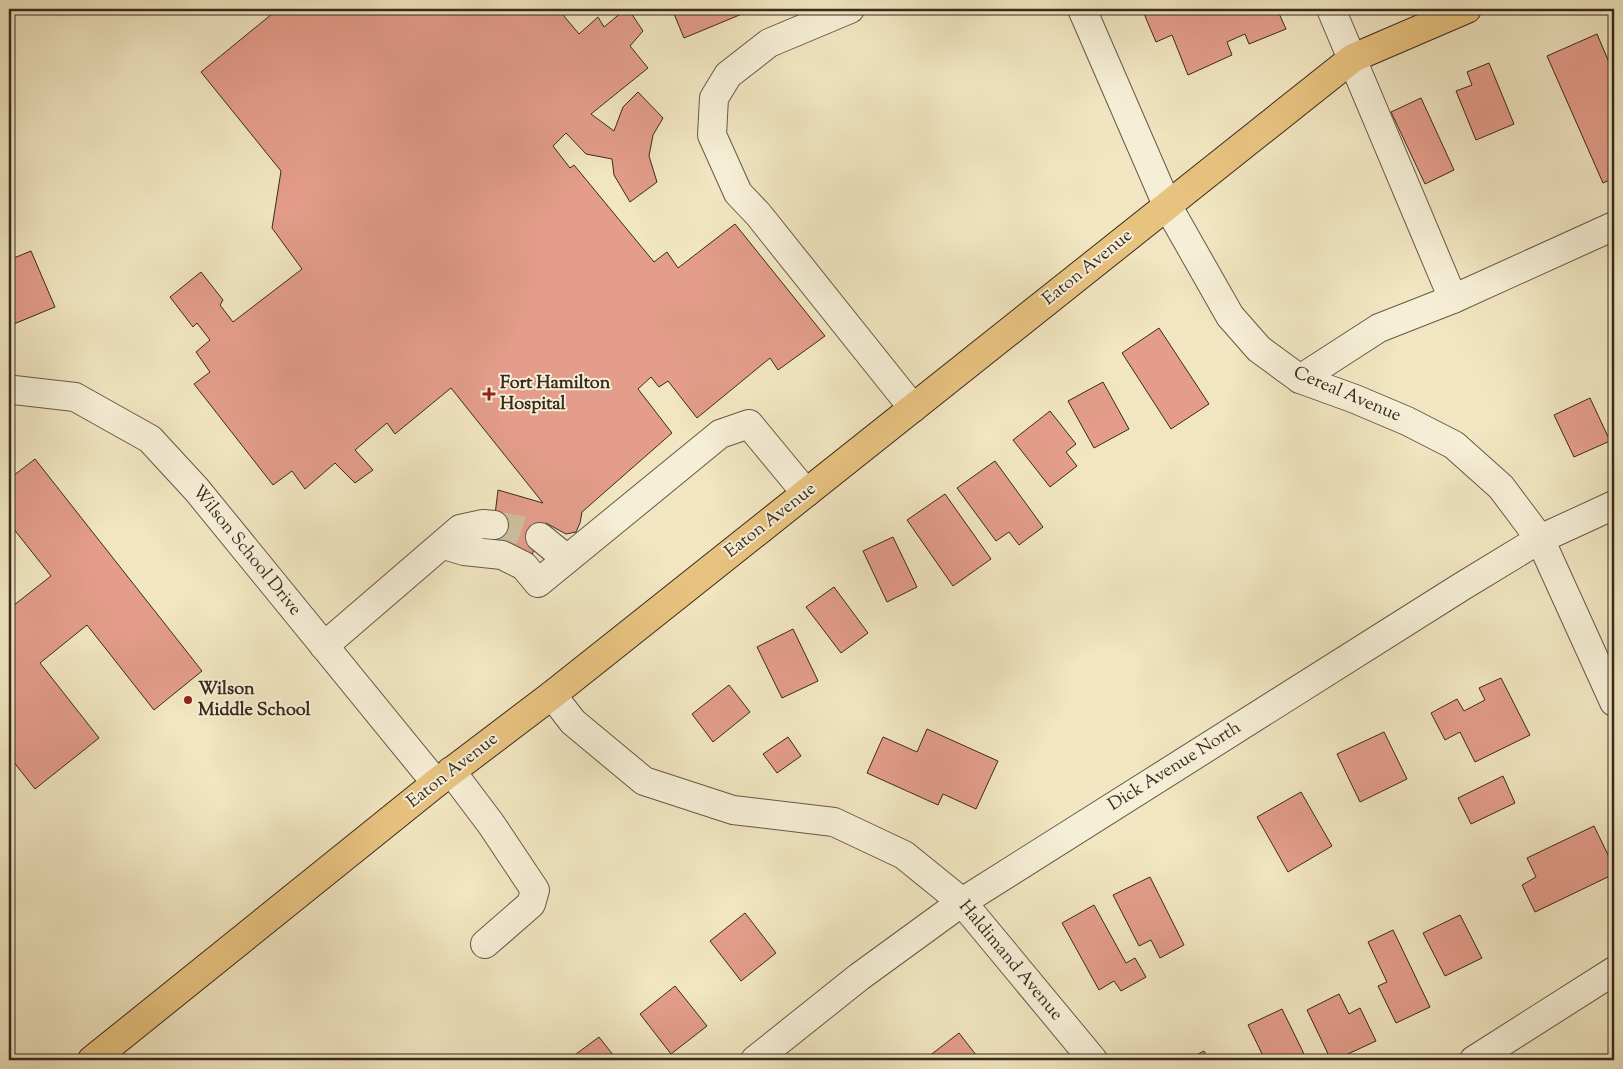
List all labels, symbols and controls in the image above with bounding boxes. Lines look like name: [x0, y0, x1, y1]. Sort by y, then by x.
street label: Eaton Avenue: [1037, 223, 1139, 313]
street label: Cereal Avenue: [1289, 361, 1405, 429]
place label: Fort Hamilton Hospital: [500, 371, 611, 418]
marker: Fort Hamilton Hospital: [482, 387, 496, 401]
street label: Eaton Avenue: [720, 477, 822, 565]
street label: Wilson School Drive: [185, 480, 307, 622]
place label: Wilson Middle School: [198, 677, 312, 724]
marker: Wilson Middle School: [182, 694, 194, 706]
street label: Dick Avenue North: [1104, 715, 1247, 818]
street label: Eaton Avenue: [402, 727, 504, 815]
street label: Haldimand Avenue: [952, 895, 1068, 1027]

